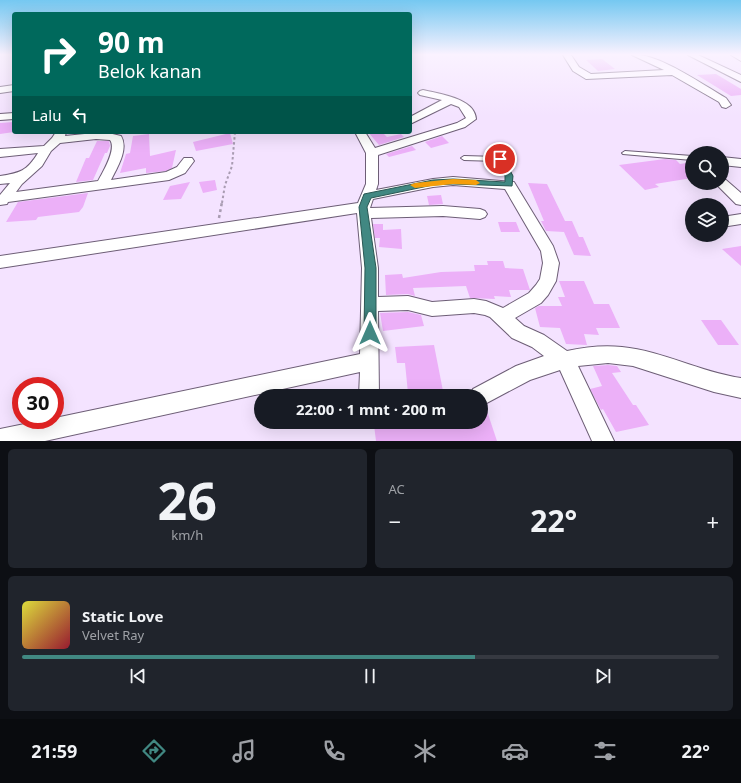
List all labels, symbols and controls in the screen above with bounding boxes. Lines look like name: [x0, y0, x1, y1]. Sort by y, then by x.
text: 90 m: [98, 23, 165, 61]
icon: right: [32, 28, 84, 80]
text: Belok kanan: [98, 59, 202, 83]
icon: left: [69, 104, 91, 126]
text: Lalu: [32, 105, 61, 125]
pin: [483, 142, 517, 176]
map controls: [685, 146, 729, 242]
button: search: [685, 146, 729, 190]
icon: arrive: [489, 148, 511, 170]
button: layers: [685, 198, 729, 242]
position arrow: [349, 312, 391, 354]
speed limit sign: 30: [12, 377, 64, 429]
text: 22:00 · 1 mnt · 200 m: [296, 399, 446, 419]
text: 26: [158, 464, 217, 535]
text: AC: [389, 480, 405, 498]
text: 22°: [530, 500, 577, 541]
text: −: [389, 506, 401, 536]
text: +: [706, 506, 719, 536]
text: km/h: [171, 526, 203, 544]
text: Static Love: [82, 606, 163, 626]
text: Velvet Ray: [82, 626, 144, 644]
icon: previous: [127, 665, 149, 687]
icon: pause: [359, 665, 381, 687]
icon: next: [592, 665, 614, 687]
icon: directions: [140, 737, 168, 765]
icon: music: [230, 737, 258, 765]
icon: phone: [320, 737, 348, 765]
icon: climate: [411, 737, 439, 765]
icon: car: [501, 737, 529, 765]
icon: filters: [591, 737, 619, 765]
text: 21:59: [31, 739, 77, 763]
text: 22°: [682, 739, 710, 763]

